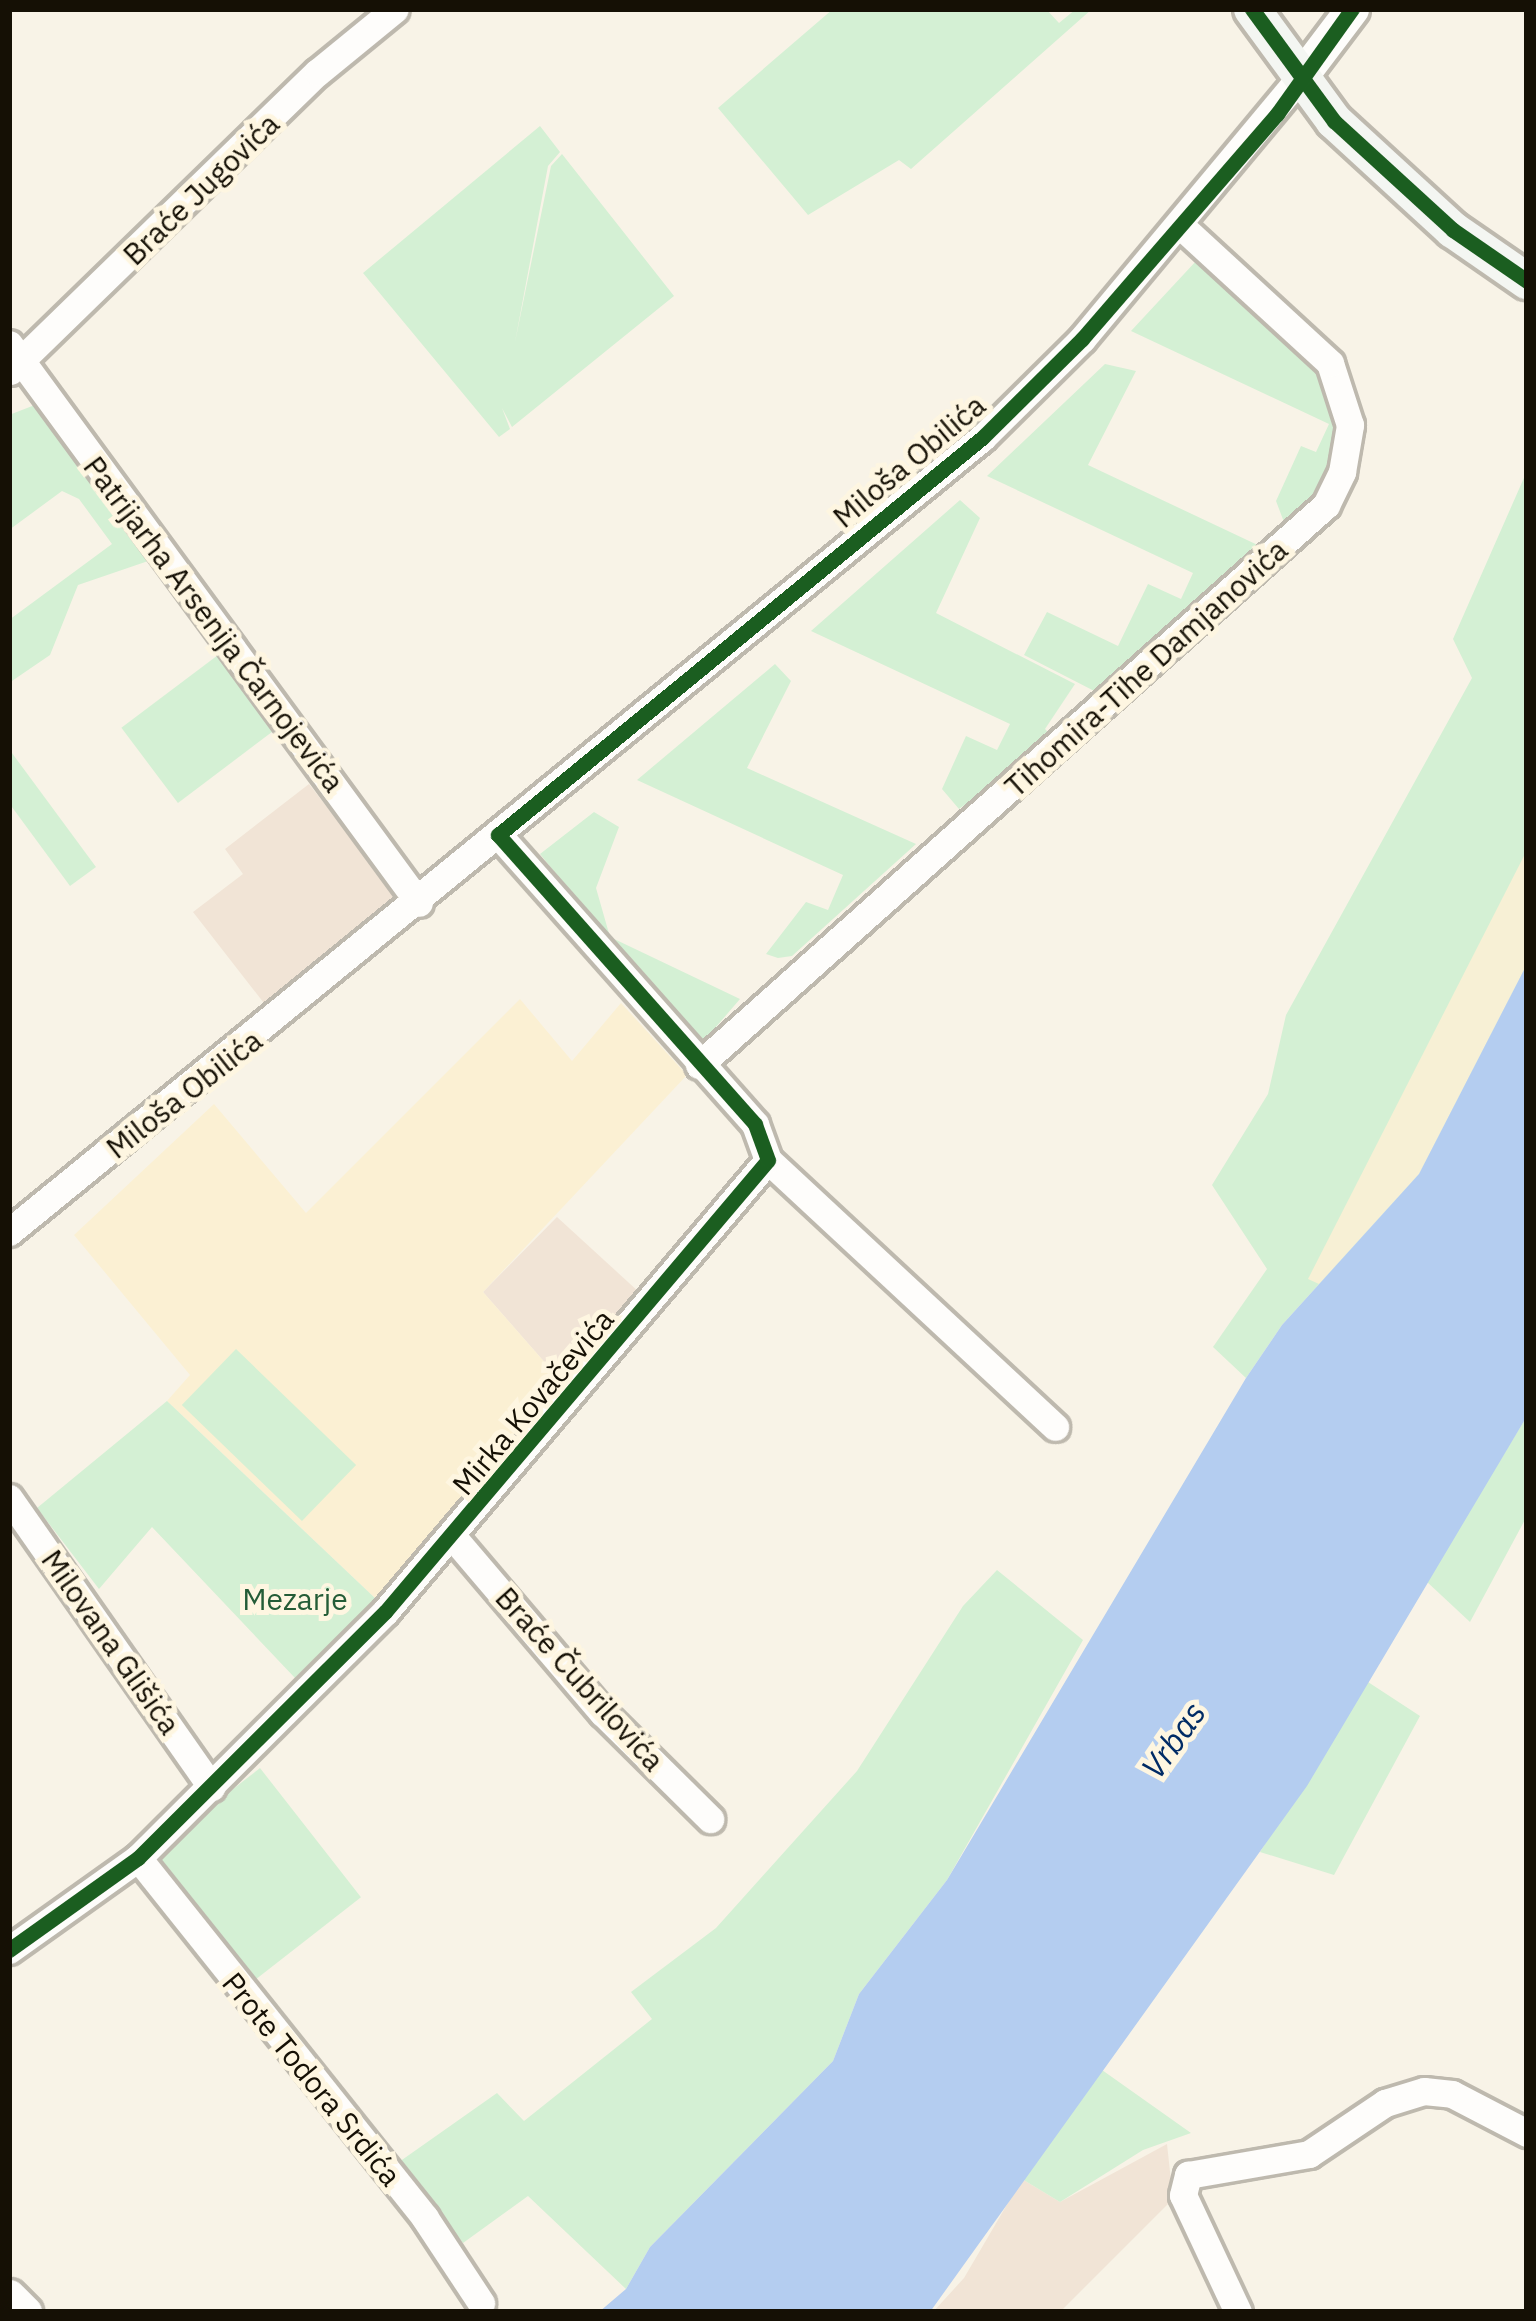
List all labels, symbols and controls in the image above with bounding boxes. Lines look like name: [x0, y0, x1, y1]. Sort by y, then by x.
street label: Braće Jugovića: [116, 106, 286, 272]
street label: Miloša Obilića: [826, 387, 992, 535]
street label: Patrijarha Arsenija Čarnojevića: [76, 449, 352, 799]
street label: Tihomira-Tihe Damjanovića: [997, 532, 1295, 804]
street label: Miloša Obilića: [99, 1022, 269, 1166]
street label: Mirka Kovačevića: [445, 1302, 621, 1502]
street label: Milovana Glišića: [34, 1543, 188, 1741]
street label: Braće Čubrilovića: [488, 1580, 672, 1778]
park label: Mezarje: [242, 1581, 348, 1617]
water label: Vrbas: [1132, 1694, 1214, 1786]
street label: Prote Todora Srdića: [215, 1965, 409, 2193]

